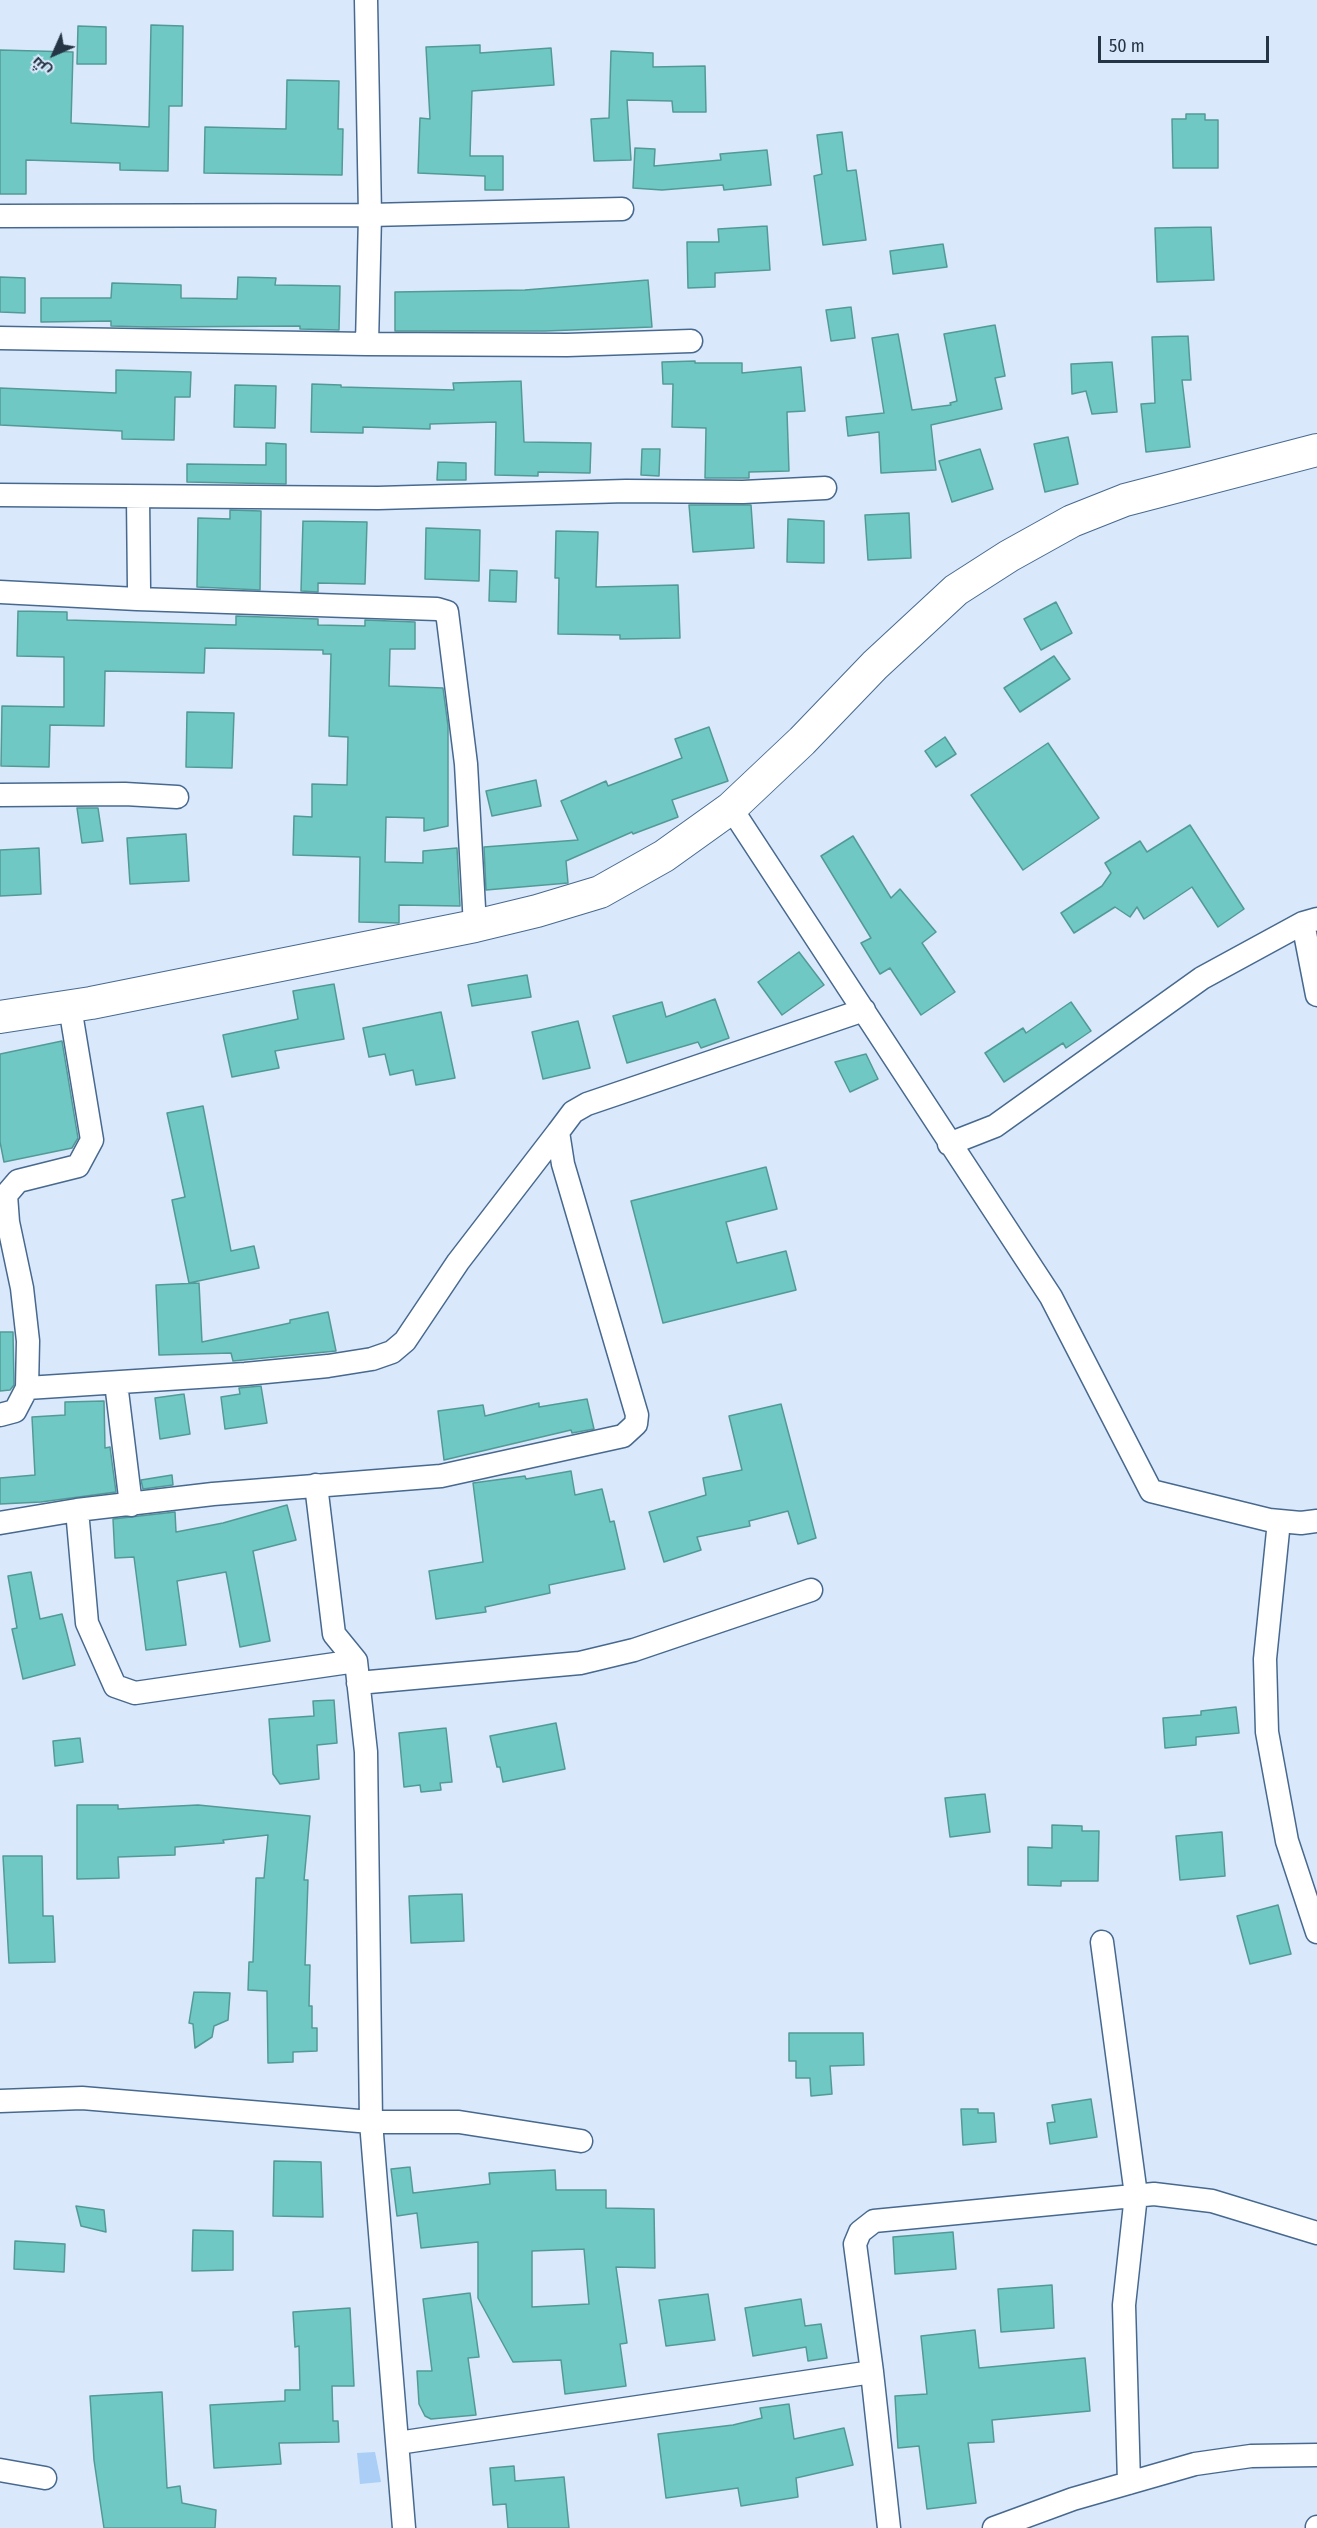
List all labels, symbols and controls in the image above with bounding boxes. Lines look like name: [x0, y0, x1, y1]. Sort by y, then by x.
north arrow: [24, 24, 84, 84]
scale bar: [1101, 24, 1272, 62]
text: 50 m: [1109, 35, 1145, 57]
text: ش: [27, 53, 55, 81]

